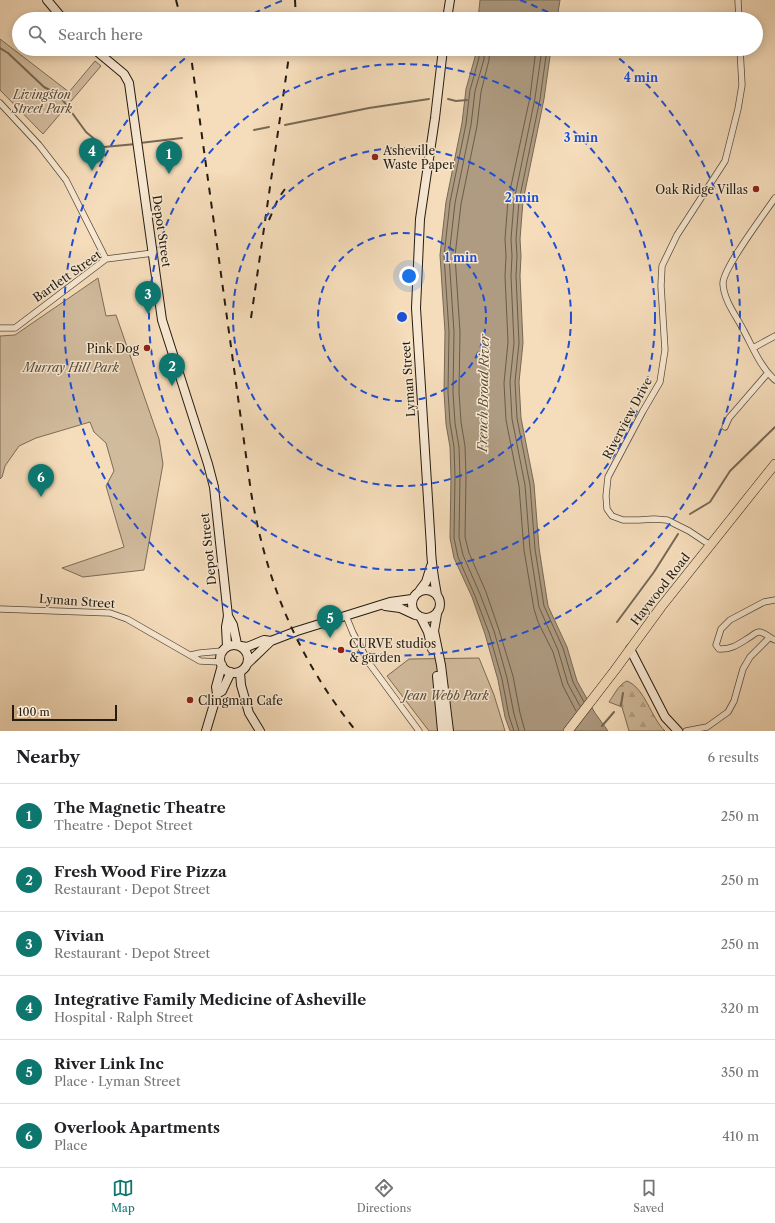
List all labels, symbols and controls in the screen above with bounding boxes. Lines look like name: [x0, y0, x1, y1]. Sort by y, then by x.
search box: [12, 12, 763, 56]
icon: search: [26, 23, 48, 45]
text: Search here: [58, 25, 143, 44]
text: 4 min: [624, 70, 659, 85]
park label: Livingston Street Park: [11, 87, 73, 116]
text: 3 min: [564, 130, 599, 145]
pin: 4: [79, 138, 105, 171]
pin: 1: [156, 141, 182, 174]
place label: Asheville Waste Paper: [382, 143, 454, 172]
marker: Asheville Waste Paper: [370, 152, 380, 162]
place label: Oak Ridge Villas: [655, 182, 748, 197]
marker: Oak Ridge Villas: [751, 184, 761, 194]
text: 2 min: [505, 190, 540, 205]
street label: Depot Street: [150, 194, 175, 269]
street label: Bartlett Street: [30, 246, 105, 305]
text: 1 min: [445, 250, 478, 265]
your location: [399, 266, 419, 286]
pin: 3: [135, 281, 161, 314]
centre of rings: [395, 310, 409, 324]
water label: French Broad River: [474, 333, 492, 453]
street label: Lyman Street: [398, 340, 418, 418]
place label: Pink Dog: [87, 341, 140, 356]
marker: Pink Dog: [142, 343, 152, 353]
pin: 2: [159, 353, 185, 386]
park label: Murray Hill Park: [21, 360, 120, 375]
street label: Riverview Drive: [599, 374, 655, 462]
pin: 6: [28, 464, 54, 497]
street label: Depot Street: [197, 511, 219, 586]
street label: Haywood Road: [627, 549, 693, 628]
street label: Lyman Street: [38, 591, 116, 611]
pin: 5: [317, 605, 343, 638]
place label: CURVE studios & garden: [349, 636, 436, 665]
marker: CURVE studios & garden: [336, 645, 346, 655]
park label: Jean Webb Park: [399, 688, 490, 703]
place label: Clingman Cafe: [198, 693, 283, 708]
marker: Clingman Cafe: [185, 695, 195, 705]
scale bar: [12, 703, 117, 722]
text: 100 m: [18, 705, 50, 719]
text: Nearby: [16, 747, 80, 767]
text: 6 results: [708, 749, 759, 765]
text: The Magnetic Theatre: [54, 798, 226, 817]
text: 1: [26, 808, 32, 824]
text: 250 m: [721, 808, 759, 824]
text: Theatre · Depot Street: [54, 817, 192, 833]
text: Fresh Wood Fire Pizza: [54, 862, 227, 881]
text: 2: [25, 872, 33, 888]
text: 250 m: [721, 872, 759, 888]
text: Restaurant · Depot Street: [54, 881, 210, 897]
text: Vivian: [54, 926, 104, 945]
text: 3: [25, 936, 33, 952]
text: 250 m: [721, 936, 759, 952]
text: Restaurant · Depot Street: [54, 945, 210, 961]
text: Integrative Family Medicine of Asheville: [54, 990, 366, 1009]
text: 4: [25, 1000, 33, 1016]
text: 320 m: [721, 1000, 759, 1016]
text: Hospital · Ralph Street: [54, 1009, 193, 1025]
text: River Link Inc: [54, 1054, 164, 1073]
text: 5: [25, 1064, 33, 1080]
text: 350 m: [721, 1064, 759, 1080]
text: Place · Lyman Street: [54, 1073, 180, 1089]
text: Overlook Apartments: [54, 1118, 220, 1137]
text: 6: [25, 1128, 33, 1144]
text: 410 m: [722, 1128, 759, 1144]
text: Place: [54, 1137, 87, 1153]
tab: Map: [111, 1177, 135, 1215]
tab: Directions: [357, 1177, 411, 1215]
tab: Saved: [633, 1177, 664, 1215]

